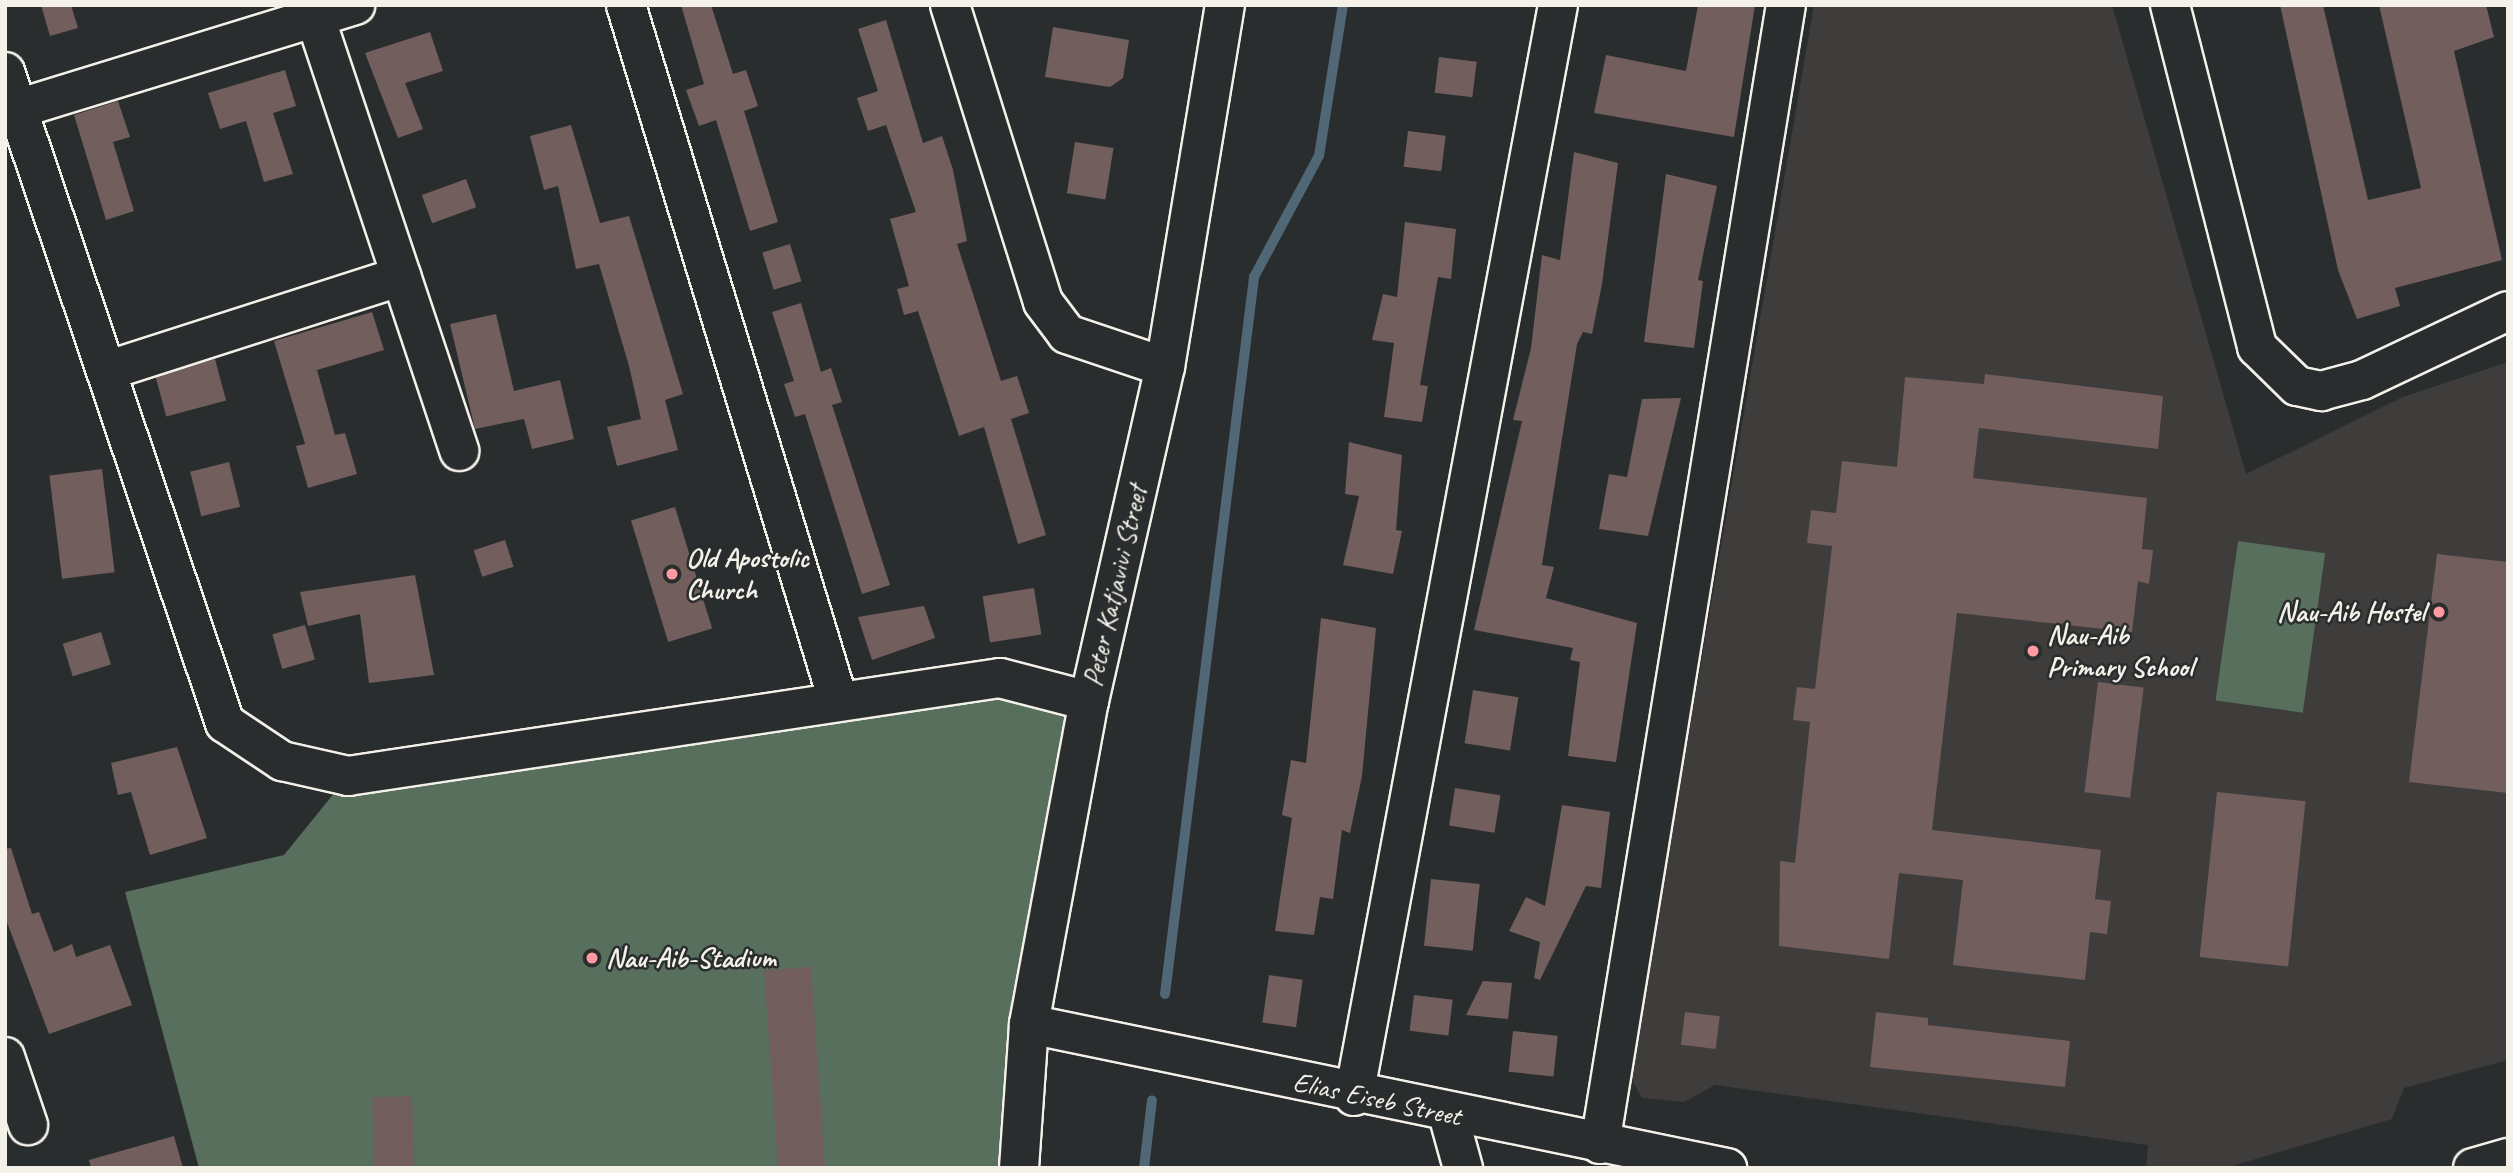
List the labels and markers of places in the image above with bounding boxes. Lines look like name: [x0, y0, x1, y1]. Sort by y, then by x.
place label: Old Apostolic Church: [686, 541, 808, 607]
marker: Old Apostolic Church: [664, 566, 680, 582]
place label: Nau-Aib Hostel: [2277, 595, 2425, 629]
marker: Nau-Aib Hostel: [2431, 604, 2447, 620]
place label: Nau-Aib Primary School: [2047, 618, 2193, 684]
marker: Nau-Aib Primary School: [2025, 643, 2041, 659]
place label: Nau-Aib-Stadium: [606, 941, 776, 975]
marker: Nau-Aib-Stadium: [584, 950, 600, 966]

